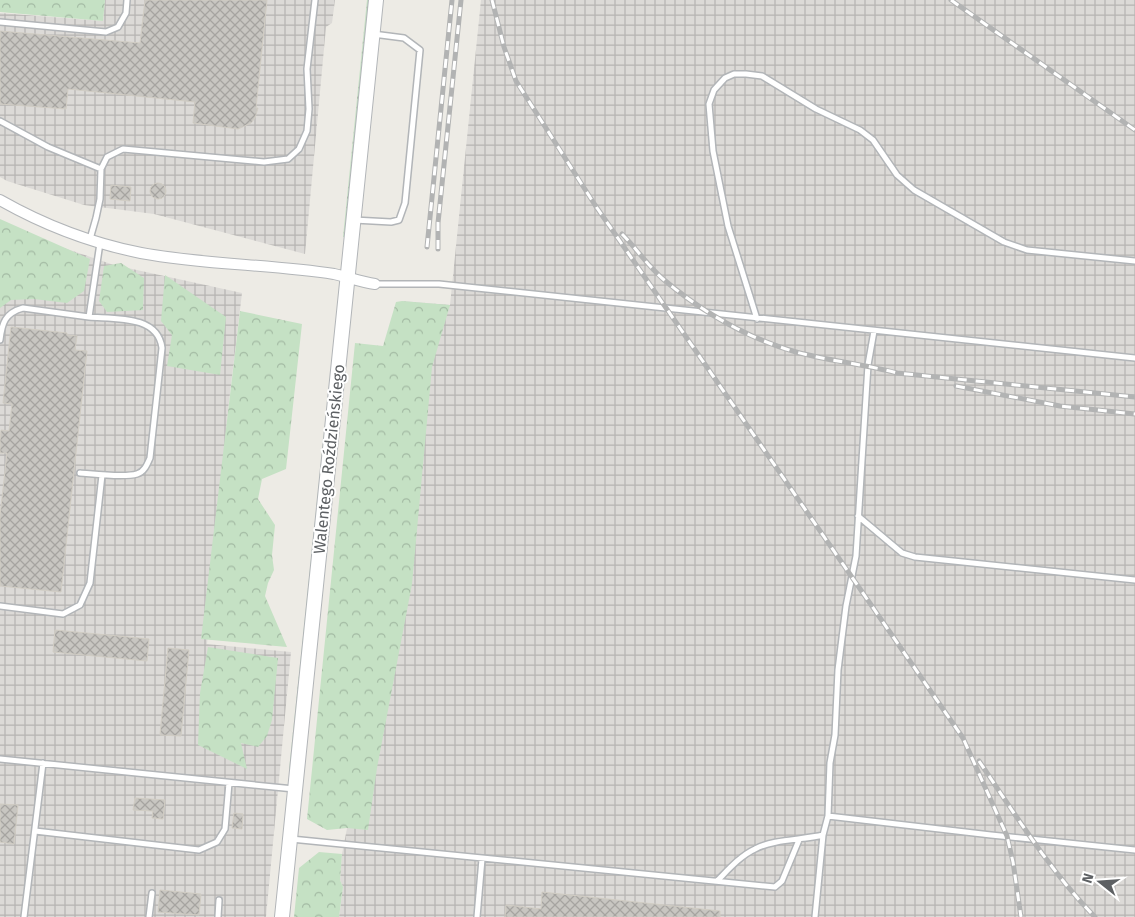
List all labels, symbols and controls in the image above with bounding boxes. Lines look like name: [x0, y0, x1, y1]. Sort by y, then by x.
street label: Walentego Roździeńskiego: [310, 363, 348, 555]
north arrow: [1075, 857, 1125, 907]
text: N: [1079, 871, 1098, 885]

